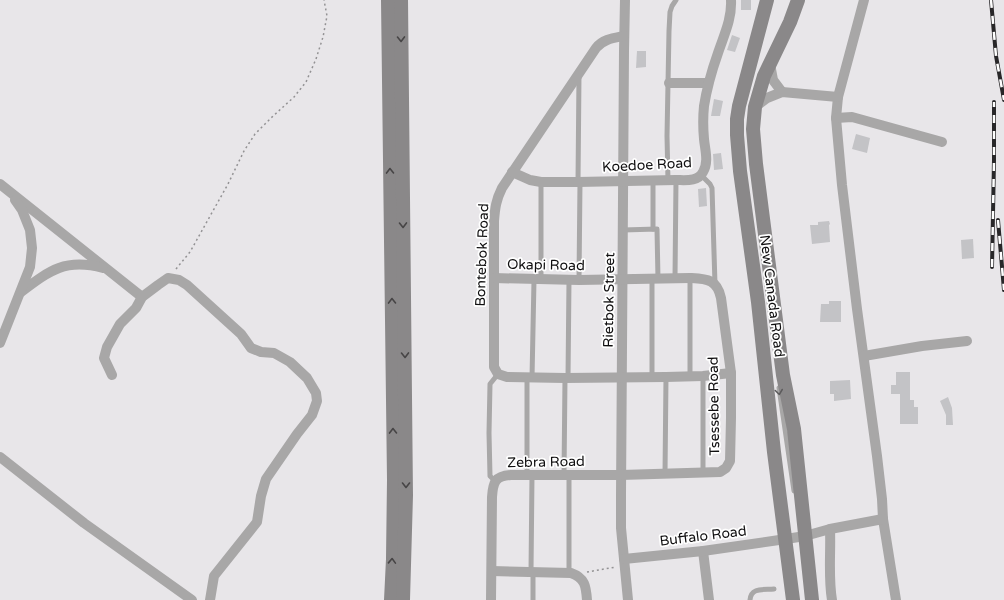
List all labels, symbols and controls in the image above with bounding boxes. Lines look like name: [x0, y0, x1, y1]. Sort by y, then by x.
one-way arrow: [397, 36, 405, 42]
street label: Koedoe Road: [602, 154, 692, 176]
one-way arrow: [386, 168, 395, 174]
street label: Bontebok Road: [472, 203, 492, 307]
one-way arrow: [399, 222, 407, 228]
street label: New Canada Road: [756, 234, 788, 358]
street label: Rietbok Street: [600, 252, 618, 348]
street label: Okapi Road: [507, 256, 585, 274]
one-way arrow: [388, 298, 396, 304]
one-way arrow: [401, 352, 409, 358]
street label: Tsessebe Road: [705, 356, 723, 456]
one-way arrow: [774, 389, 783, 395]
one-way arrow: [389, 428, 397, 434]
street label: Zebra Road: [507, 453, 585, 471]
one-way arrow: [402, 482, 410, 488]
street label: Buffalo Road: [659, 522, 747, 550]
one-way arrow: [388, 558, 397, 564]

